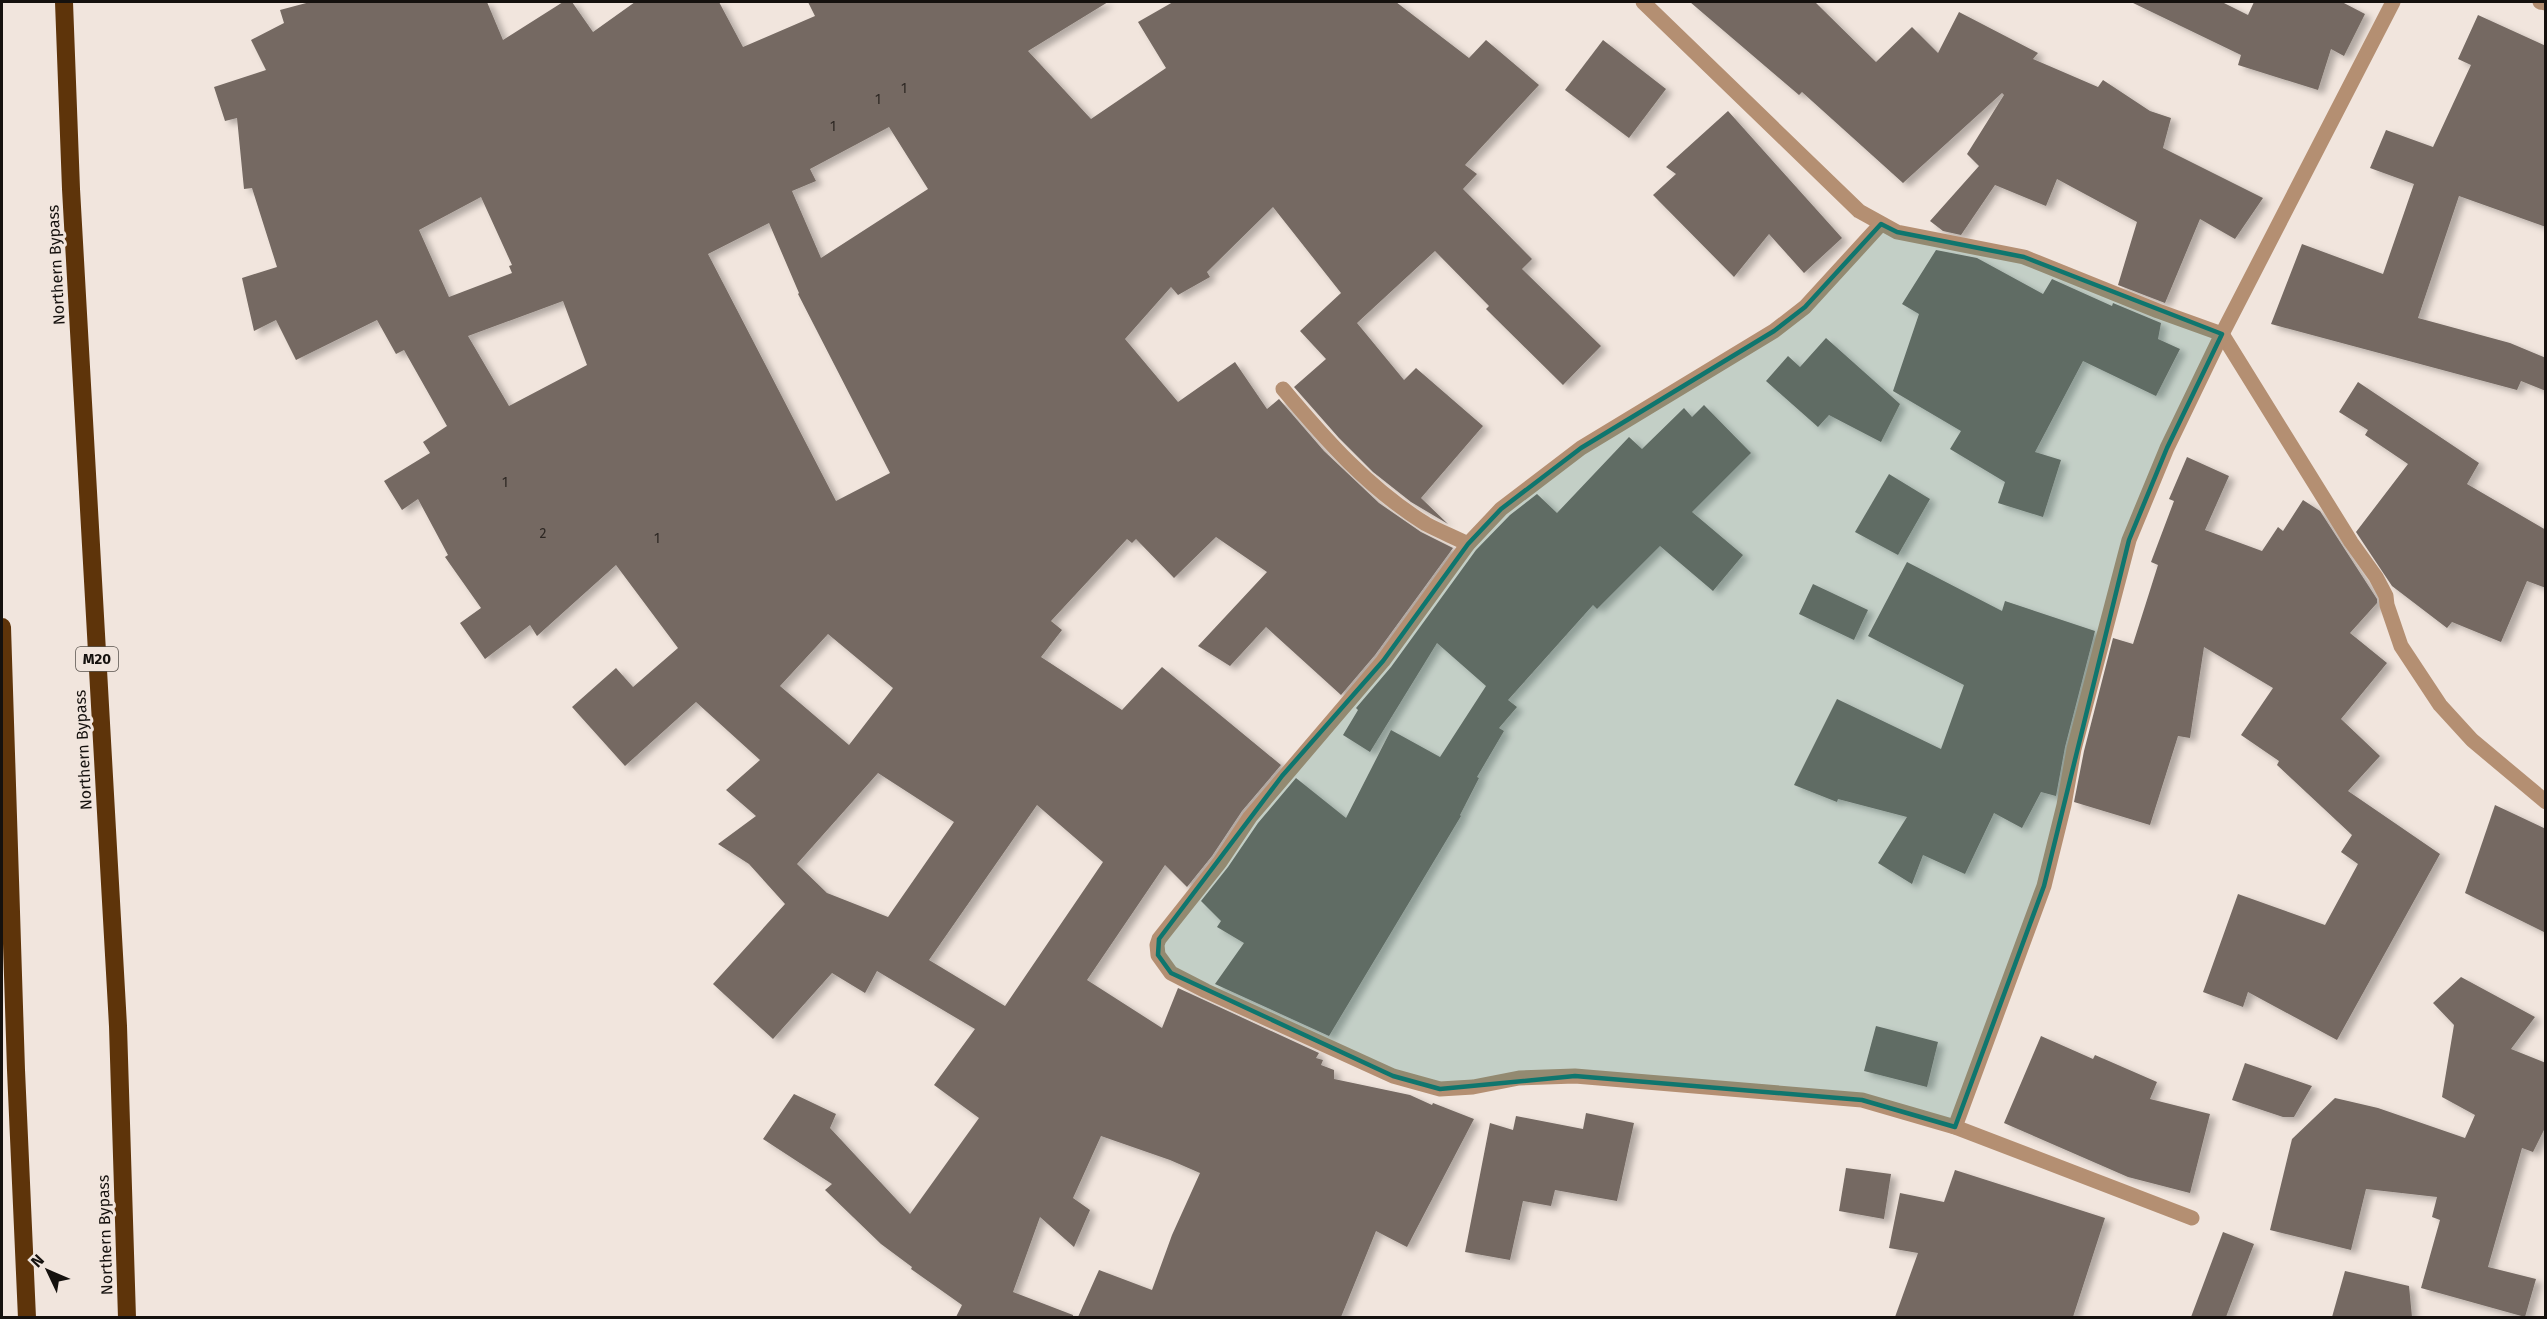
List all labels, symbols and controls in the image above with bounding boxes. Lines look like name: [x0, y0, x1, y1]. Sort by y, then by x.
house number: 1: [901, 80, 907, 97]
house number: 1: [875, 91, 881, 108]
house number: 1: [830, 118, 836, 135]
street label: Northern Bypass: [43, 204, 69, 326]
house number: 1: [502, 474, 508, 491]
house number: 2: [540, 525, 547, 542]
house number: 1: [654, 530, 660, 547]
road number: M20: [76, 647, 118, 671]
street label: Northern Bypass: [70, 689, 96, 811]
street label: Northern Bypass: [93, 1175, 117, 1295]
north arrow: [18, 1241, 78, 1301]
text: N: [27, 1251, 48, 1271]

